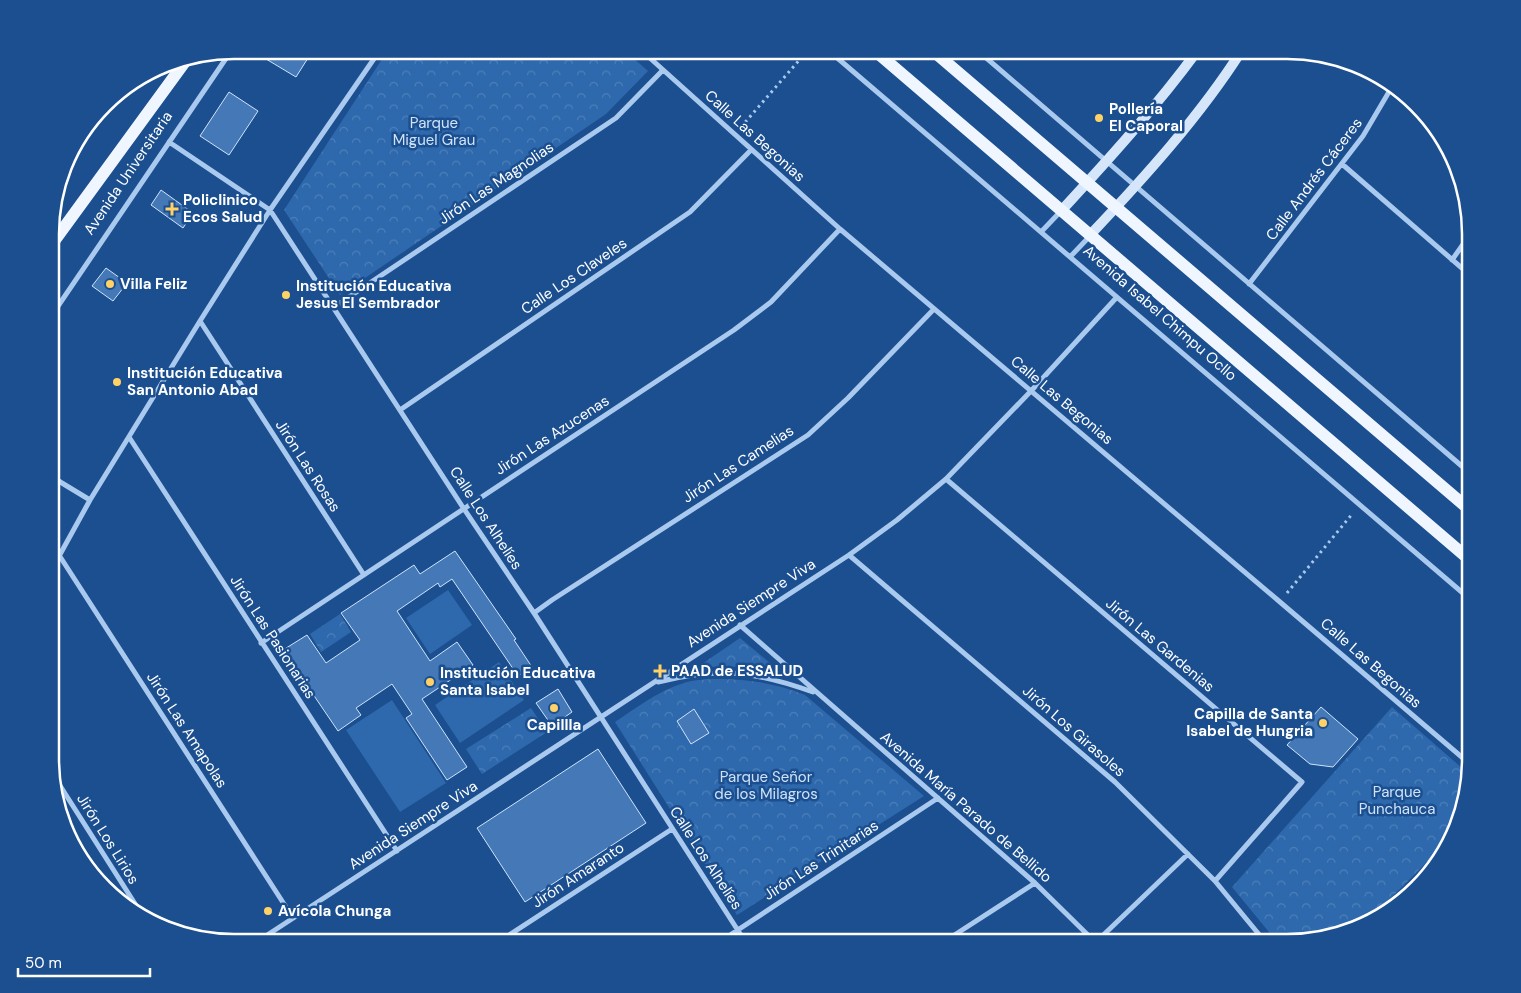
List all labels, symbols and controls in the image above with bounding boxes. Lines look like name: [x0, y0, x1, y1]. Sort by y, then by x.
street label: Calle Las Begonias: [701, 86, 809, 186]
place label: Pollería El Caporal: [1109, 99, 1183, 136]
street label: Avenida Universitaria: [79, 107, 177, 239]
marker: Pollería El Caporal: [1093, 112, 1105, 124]
park label: Parque Miguel Grau: [393, 113, 475, 150]
street label: Calle Andrés Cáceres: [1261, 114, 1367, 244]
street label: Jirón Las Magnolias: [435, 137, 557, 229]
place label: Policlinico Ecos Salud: [183, 190, 262, 227]
marker: Policlinico Ecos Salud: [165, 202, 179, 216]
street label: Calle Los Claveles: [517, 233, 631, 319]
street label: Avenida Isabel Chimpu Ocllo: [1079, 241, 1241, 385]
place label: Villa Feliz: [120, 274, 187, 294]
place label: Institución Educativa Jesus El Sembrador: [296, 276, 452, 313]
marker: Villa Feliz: [104, 278, 116, 290]
marker: Institución Educativa Jesus El Sembrador: [280, 289, 292, 301]
street label: Calle Las Begonias: [1007, 351, 1117, 449]
place label: Institución Educativa San Antonio Abad: [127, 363, 283, 400]
marker: Institución Educativa San Antonio Abad: [111, 376, 123, 388]
street label: Jirón Las Azucenas: [491, 391, 613, 479]
street label: Jirón Las Rosas: [271, 416, 345, 516]
street label: Jirón Las Camelias: [678, 421, 798, 507]
street label: Calle Los Alhelíes: [445, 463, 527, 573]
street label: Avenida Siempre Viva: [683, 554, 819, 652]
street label: Jirón Las Pasionarias: [226, 571, 320, 703]
street label: Jirón Las Gardenias: [1101, 594, 1219, 696]
street label: Calle Las Begonias: [1316, 613, 1426, 713]
place label: PAAD de ESSALUD: [671, 661, 803, 681]
place label: Institución Educativa Santa Isabel: [440, 663, 596, 700]
marker: PAAD de ESSALUD: [653, 664, 667, 678]
street label: Jirón Las Amapolas: [142, 668, 232, 792]
marker: Institución Educativa Santa Isabel: [424, 676, 436, 688]
street label: Jirón Los Girasoles: [1018, 681, 1130, 781]
marker: Capillla: [548, 702, 560, 714]
place label: Capilla de Santa Isabel de Hungria: [1186, 704, 1313, 741]
place label: Capillla: [527, 715, 581, 735]
marker: Capilla de Santa Isabel de Hungria: [1317, 717, 1329, 729]
street label: Avenida María Parado de Bellido: [876, 727, 1056, 887]
park label: Parque Señor de los Milagros: [714, 767, 818, 804]
street label: Avenida Siempre Viva: [345, 776, 481, 874]
park label: Parque Punchauca: [1359, 782, 1435, 819]
street label: Jirón Los Lirios: [72, 790, 144, 888]
street label: Calle Los Alhelíes: [665, 803, 747, 913]
street label: Jirón Las Trinitarias: [760, 815, 882, 905]
street label: Jirón Amaranto: [528, 838, 628, 912]
place label: Avícola Chunga: [278, 901, 391, 921]
marker: Avícola Chunga: [262, 905, 274, 917]
scale bar: [18, 946, 150, 978]
text: 50 m: [25, 953, 62, 973]

